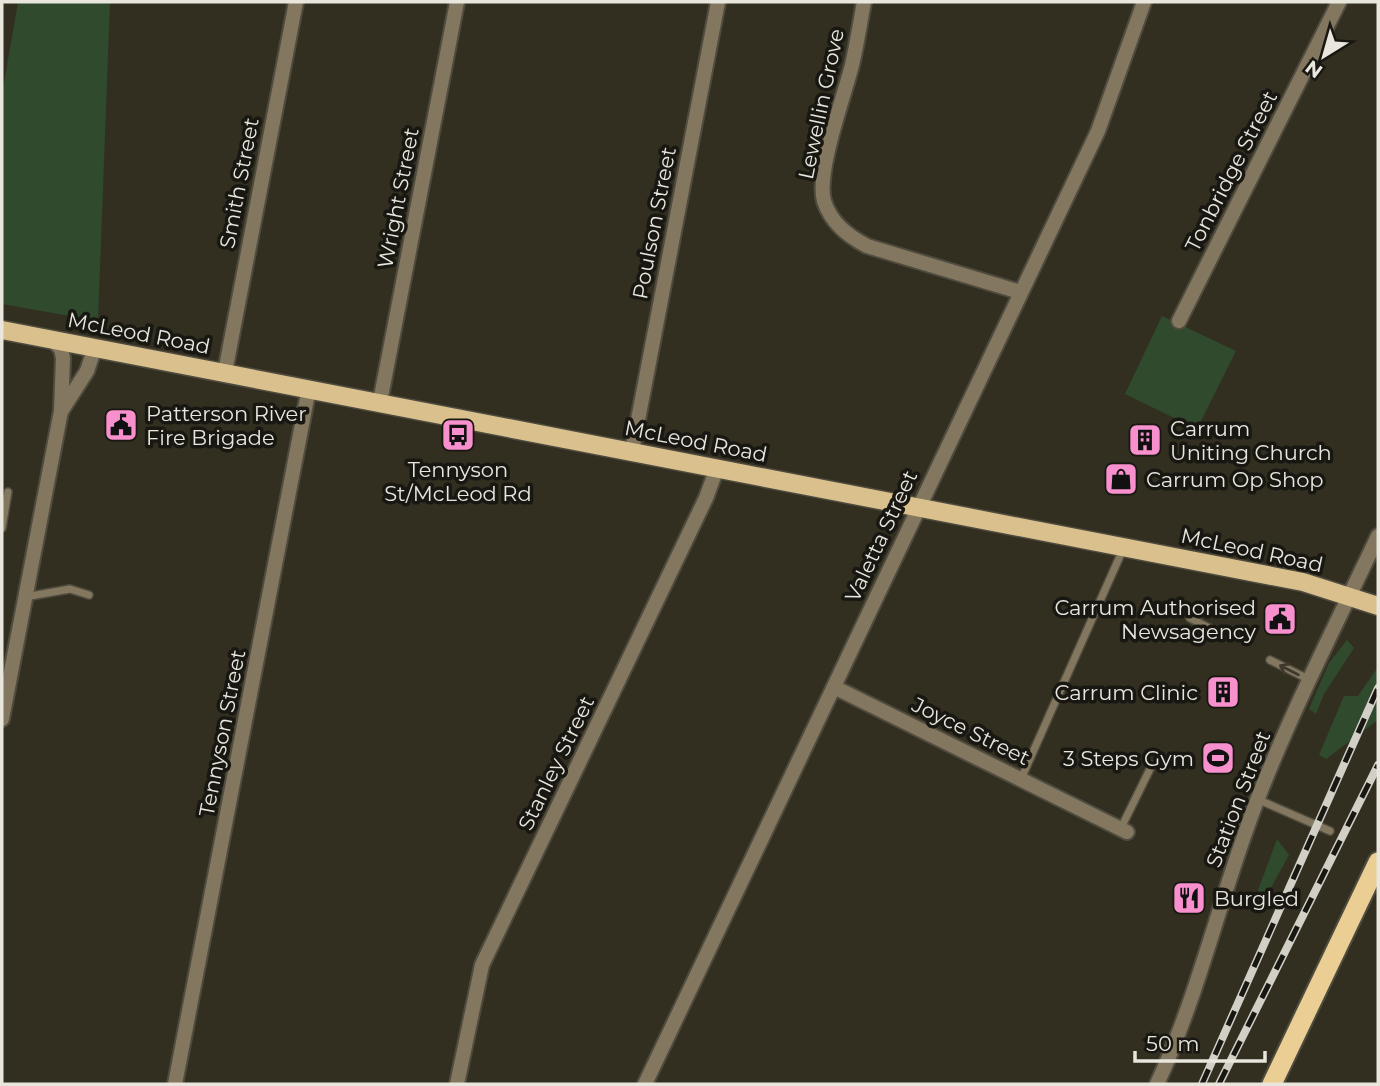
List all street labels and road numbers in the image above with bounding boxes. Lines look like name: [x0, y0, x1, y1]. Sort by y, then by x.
street label: Lewellin Grove: [793, 26, 849, 182]
street label: Tonbridge Street: [1180, 87, 1282, 255]
street label: Smith Street: [214, 116, 264, 250]
street label: Wright Street: [372, 126, 424, 270]
street label: Poulson Street: [627, 145, 681, 301]
street label: McLeod Road: [66, 307, 212, 359]
street label: McLeod Road: [623, 415, 769, 467]
street label: Valetta Street: [840, 466, 922, 606]
street label: McLeod Road: [1179, 523, 1325, 577]
street label: Tennyson Street: [194, 647, 250, 819]
street label: Joyce Street: [907, 691, 1034, 770]
street label: Stanley Street: [513, 692, 599, 834]
street label: Station Street: [1201, 727, 1275, 871]

